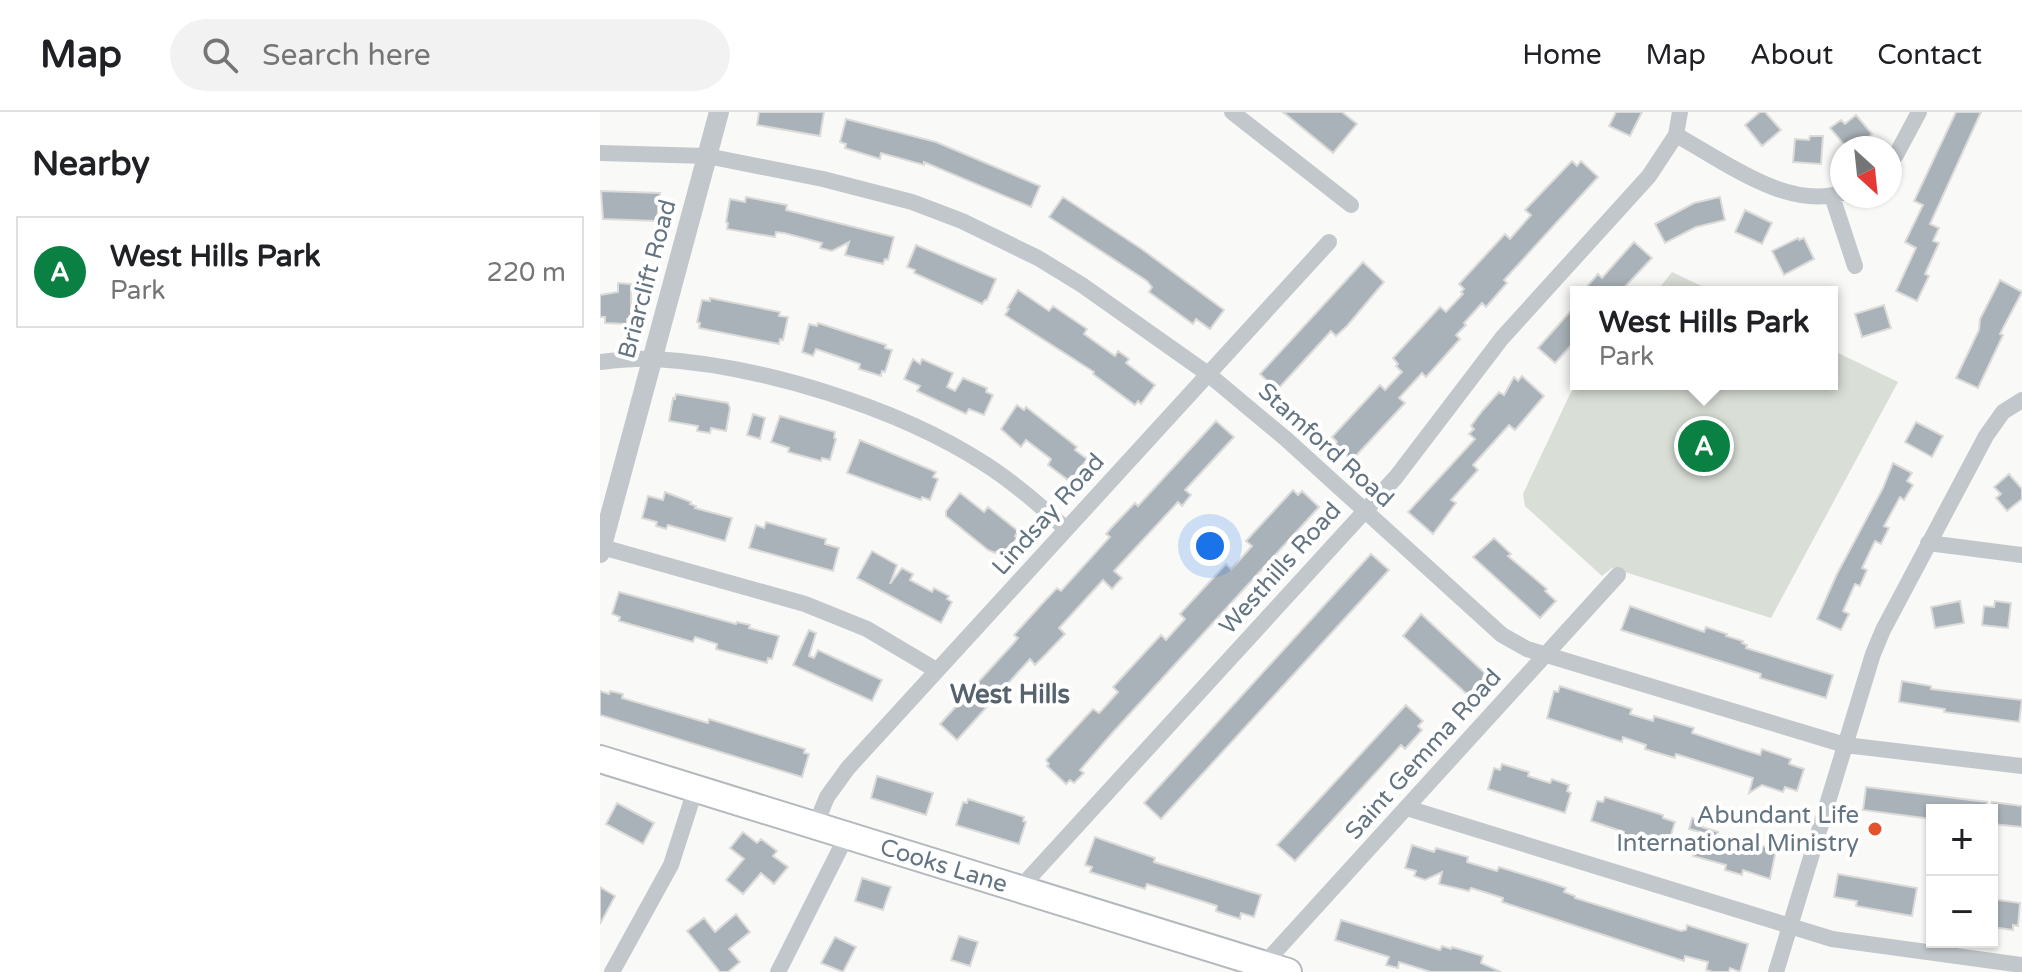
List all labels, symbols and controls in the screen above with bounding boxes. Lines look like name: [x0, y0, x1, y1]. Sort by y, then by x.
search box: [170, 19, 730, 91]
text: Map: [40, 32, 122, 78]
icon: search: [198, 33, 242, 77]
text: Search here: [262, 37, 431, 74]
text: Home: [1522, 38, 1602, 72]
text: Map: [1646, 38, 1706, 72]
text: About: [1750, 38, 1833, 72]
text: Contact: [1877, 38, 1982, 72]
north arrow: [1830, 136, 1902, 208]
text: Nearby: [32, 144, 150, 185]
street label: Briarclift Road: [612, 196, 683, 362]
text: West Hills Park: [110, 238, 321, 275]
text: A: [50, 257, 70, 288]
text: 220 m: [486, 257, 566, 288]
text: Park: [110, 275, 166, 306]
popup: [1570, 286, 1838, 390]
text: West Hills Park: [1599, 304, 1809, 341]
text: Park: [1599, 341, 1654, 372]
street label: Stamford Road: [1252, 377, 1399, 514]
pin: A: [1678, 416, 1730, 476]
street label: Lindsay Road: [986, 447, 1111, 581]
street label: Westhills Road: [1213, 496, 1347, 640]
your location: [1190, 526, 1230, 566]
street label: Saint Gemma Road: [1339, 663, 1508, 846]
district label: West Hills: [950, 679, 1070, 710]
place label: Abundant Life International Ministry: [1616, 801, 1859, 858]
map controls: [1926, 804, 1998, 948]
button: +: [1926, 804, 1998, 876]
marker: Abundant Life International Ministry: [1866, 820, 1884, 838]
street label: Cooks Lane: [877, 833, 1011, 899]
button: −: [1926, 876, 1998, 948]

